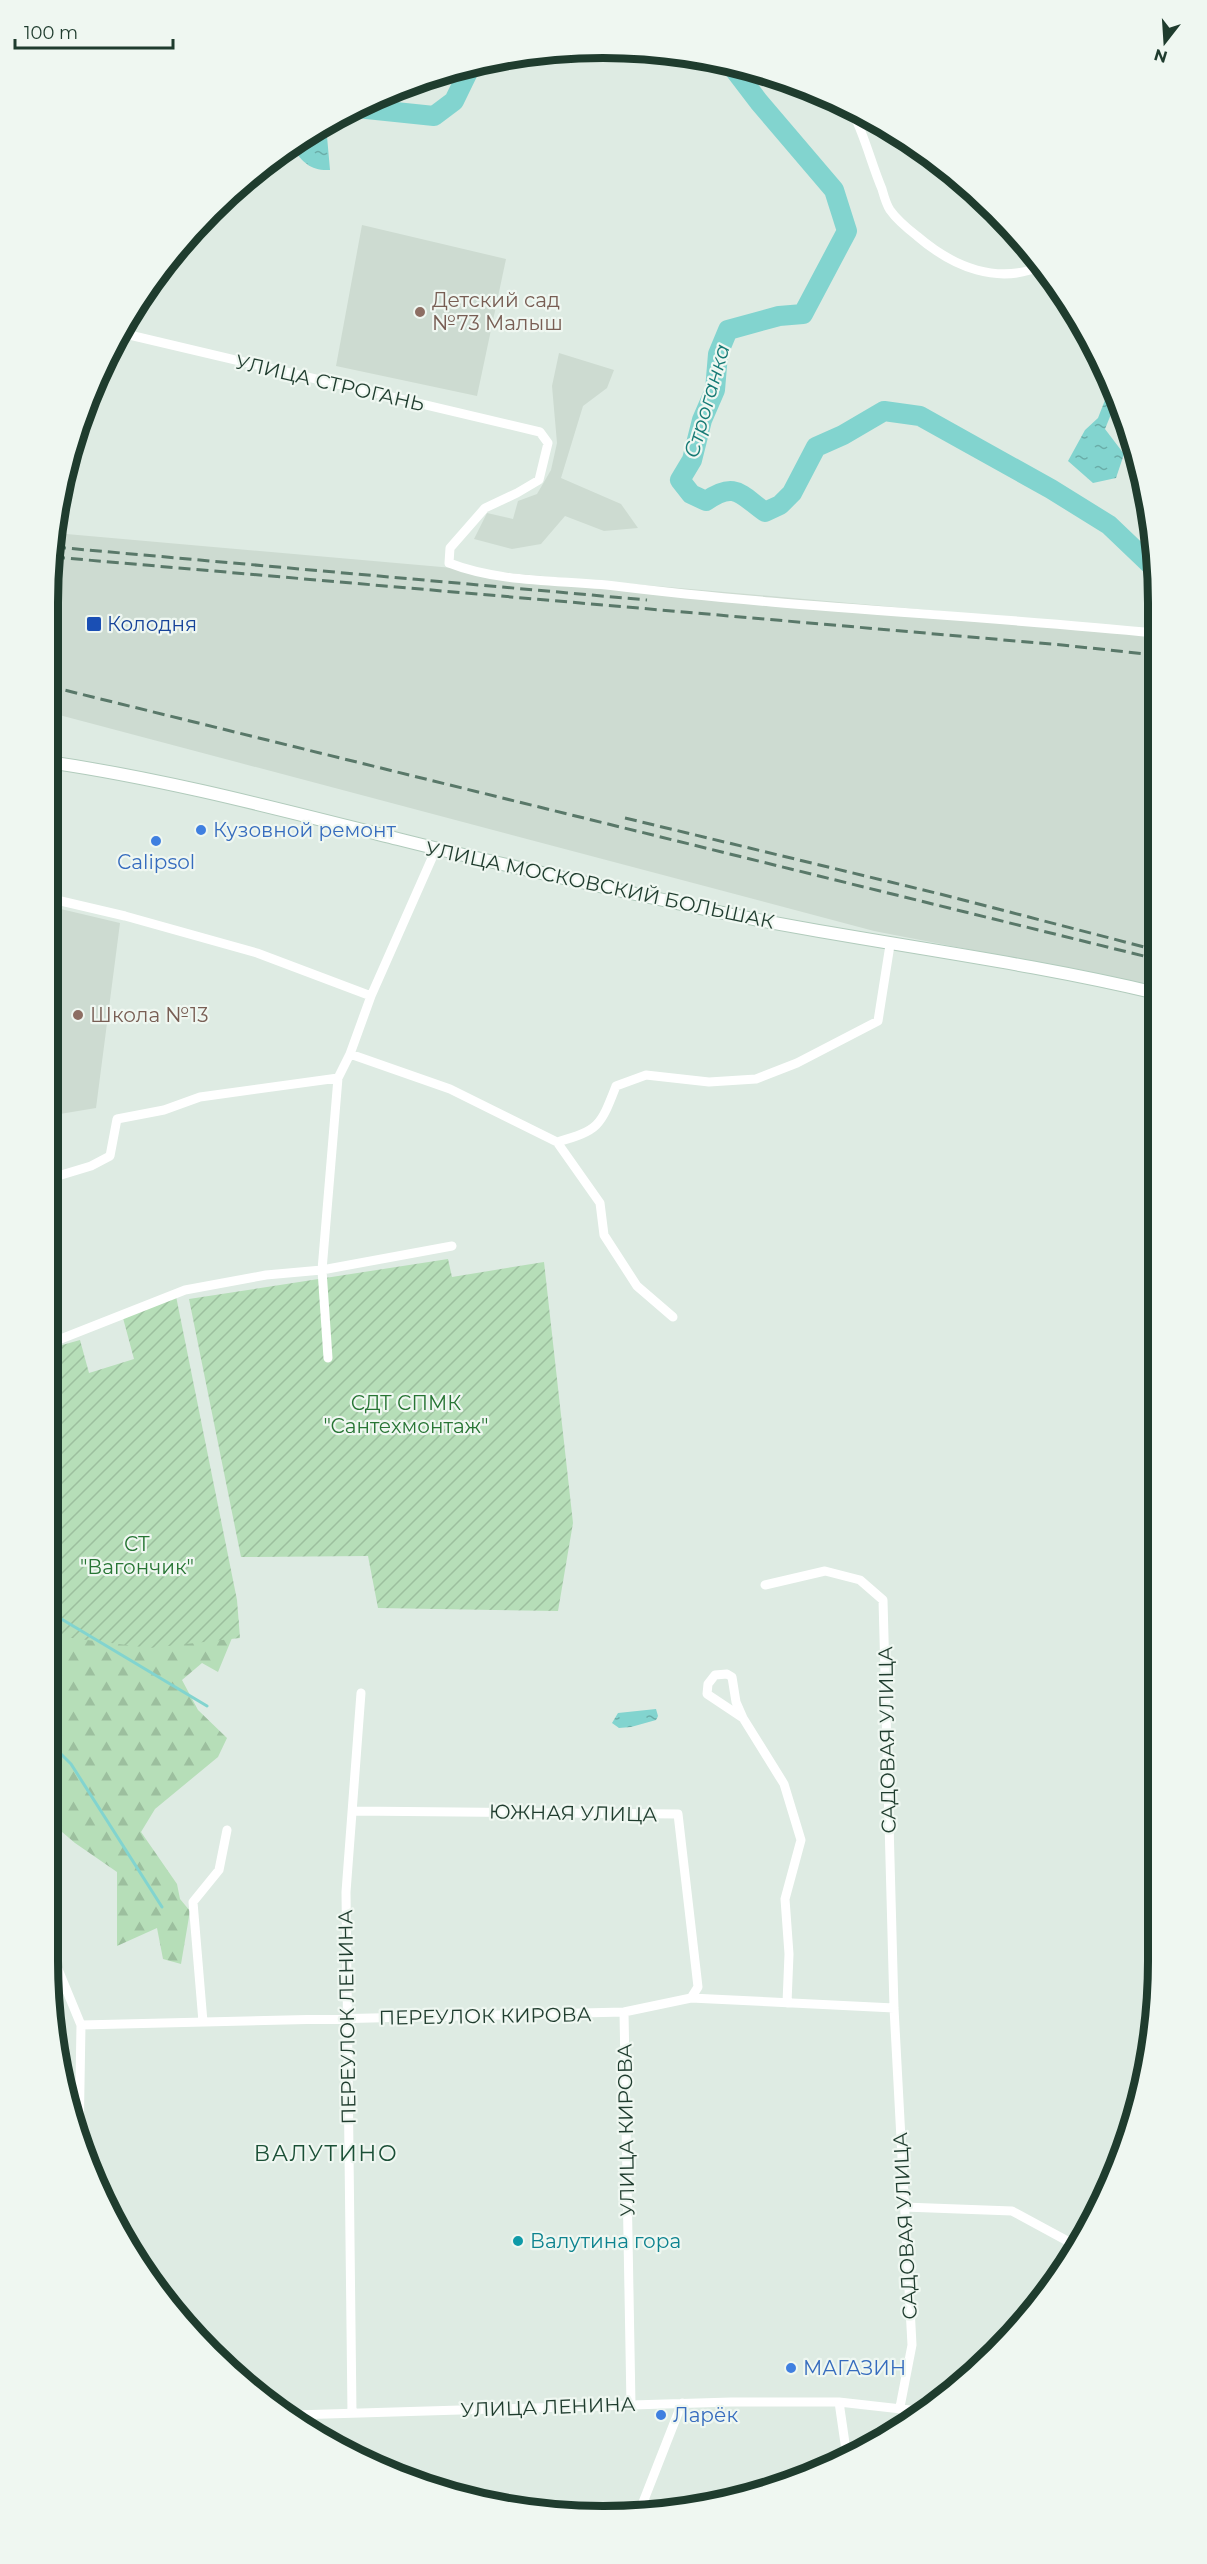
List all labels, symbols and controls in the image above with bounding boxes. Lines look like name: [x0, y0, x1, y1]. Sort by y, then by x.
scale bar: [15, 12, 172, 50]
north arrow: [1135, 12, 1195, 72]
text: 100 m: [24, 22, 78, 44]
text: N: [1152, 45, 1170, 67]
place label: Детский сад №73 Малыш: [432, 288, 563, 335]
marker: Детский сад №73 Малыш: [413, 305, 427, 319]
water label: Строганка: [678, 341, 735, 461]
street label: УЛИЦА СТРОГАНЬ: [233, 350, 427, 416]
place label: Колодня: [107, 612, 197, 636]
marker: Колодня: [85, 615, 103, 633]
place label: Кузовной ремонт: [213, 818, 397, 842]
marker: Кузовной ремонт: [194, 823, 208, 837]
marker: Сalipsol: [149, 834, 163, 848]
street label: УЛИЦА МОСКОВСКИЙ БОЛЬШАК: [423, 836, 777, 934]
place label: Сalipsol: [117, 850, 195, 874]
place label: Школа №13: [90, 1003, 208, 1027]
marker: Школа №13: [71, 1008, 85, 1022]
park label: СДТ СПМК "Сантехмонтаж": [323, 1391, 489, 1438]
park label: СТ "Вагончик": [80, 1532, 194, 1579]
street label: САДОВАЯ УЛИЦА: [873, 1646, 901, 1834]
street label: ЮЖНАЯ УЛИЦА: [489, 1800, 658, 1826]
street label: ПЕРЕУЛОК ЛЕНИНА: [333, 1909, 361, 2125]
street label: ПЕРЕУЛОК КИРОВА: [378, 2002, 592, 2030]
street label: УЛИЦА КИРОВА: [612, 2043, 640, 2217]
street label: САДОВАЯ УЛИЦА: [888, 2132, 922, 2320]
district label: ВАЛУТИНО: [254, 2140, 398, 2167]
place label: Валутина гора: [530, 2229, 681, 2253]
marker: Валутина гора: [511, 2234, 525, 2248]
place label: МАГАЗИН: [803, 2356, 906, 2380]
marker: МАГАЗИН: [784, 2361, 798, 2375]
street label: УЛИЦА ЛЕНИНА: [460, 2392, 636, 2422]
place label: Ларёк: [673, 2403, 738, 2427]
marker: Ларёк: [654, 2408, 668, 2422]

